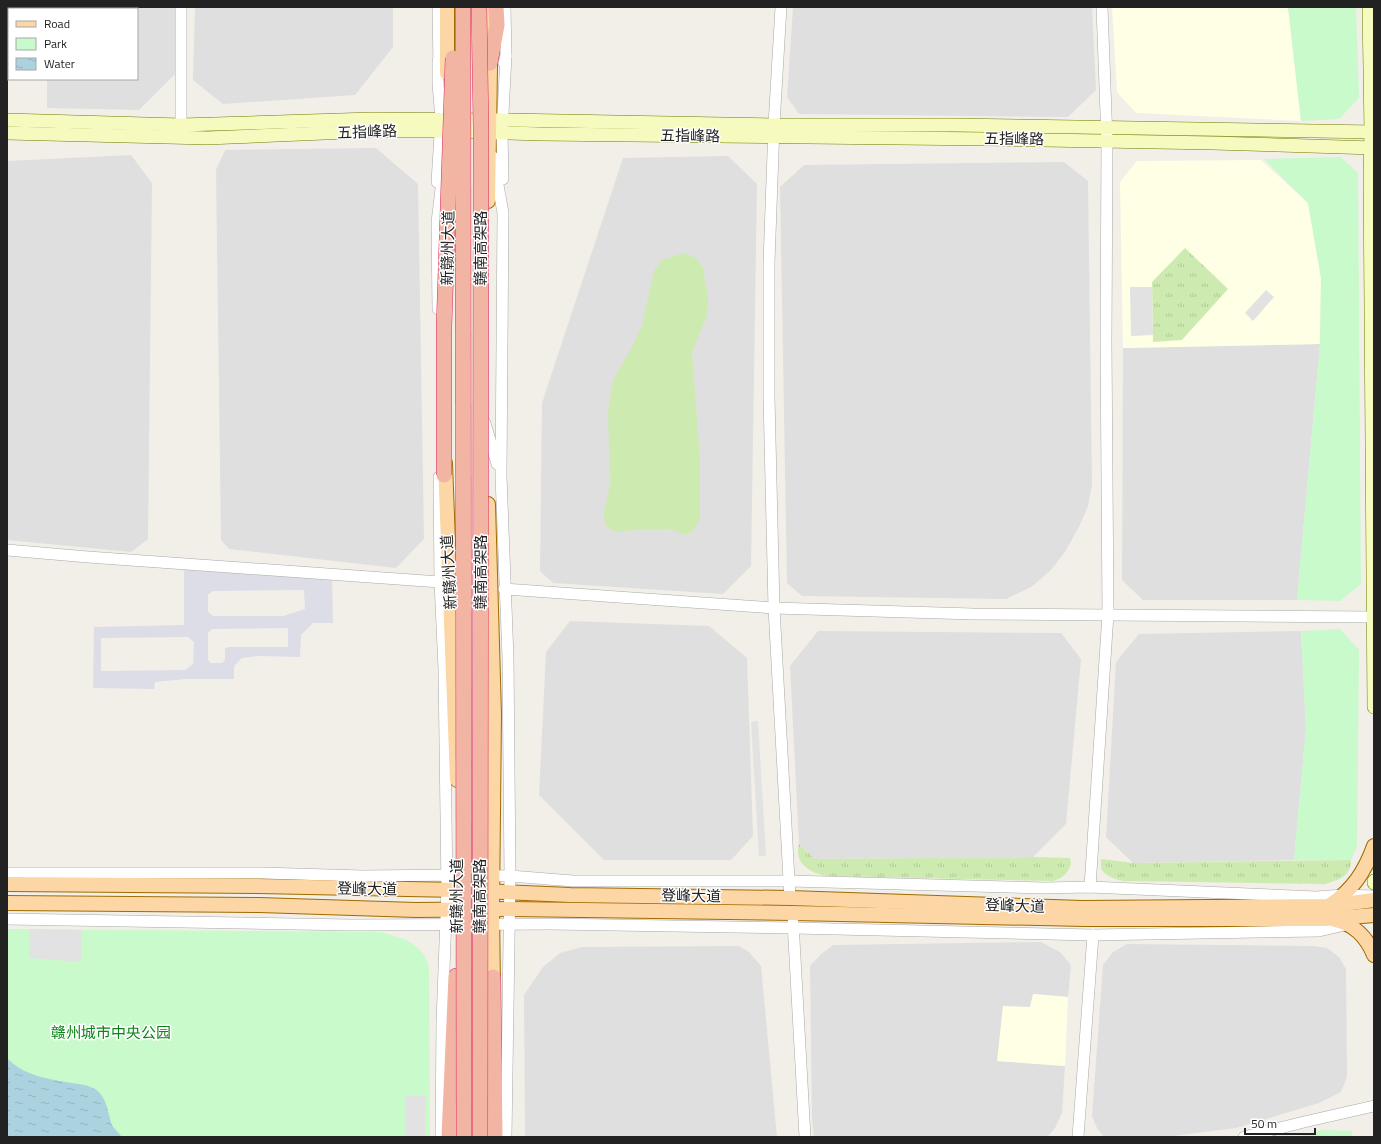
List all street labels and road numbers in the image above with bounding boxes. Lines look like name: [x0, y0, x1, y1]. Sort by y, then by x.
street label: 五指峰路: [337, 119, 397, 144]
street label: 五指峰路: [660, 123, 720, 148]
street label: 五指峰路: [984, 126, 1044, 151]
street label: 新赣州大道: [435, 210, 460, 286]
street label: 赣南高架路: [469, 210, 492, 286]
street label: 新赣州大道: [435, 534, 462, 610]
street label: 赣南高架路: [469, 534, 492, 610]
street label: 新赣州大道: [445, 858, 468, 934]
street label: 赣南高架路: [468, 858, 491, 934]
street label: 登峰大道: [337, 876, 397, 901]
street label: 登峰大道: [661, 883, 721, 908]
street label: 登峰大道: [985, 893, 1045, 918]

